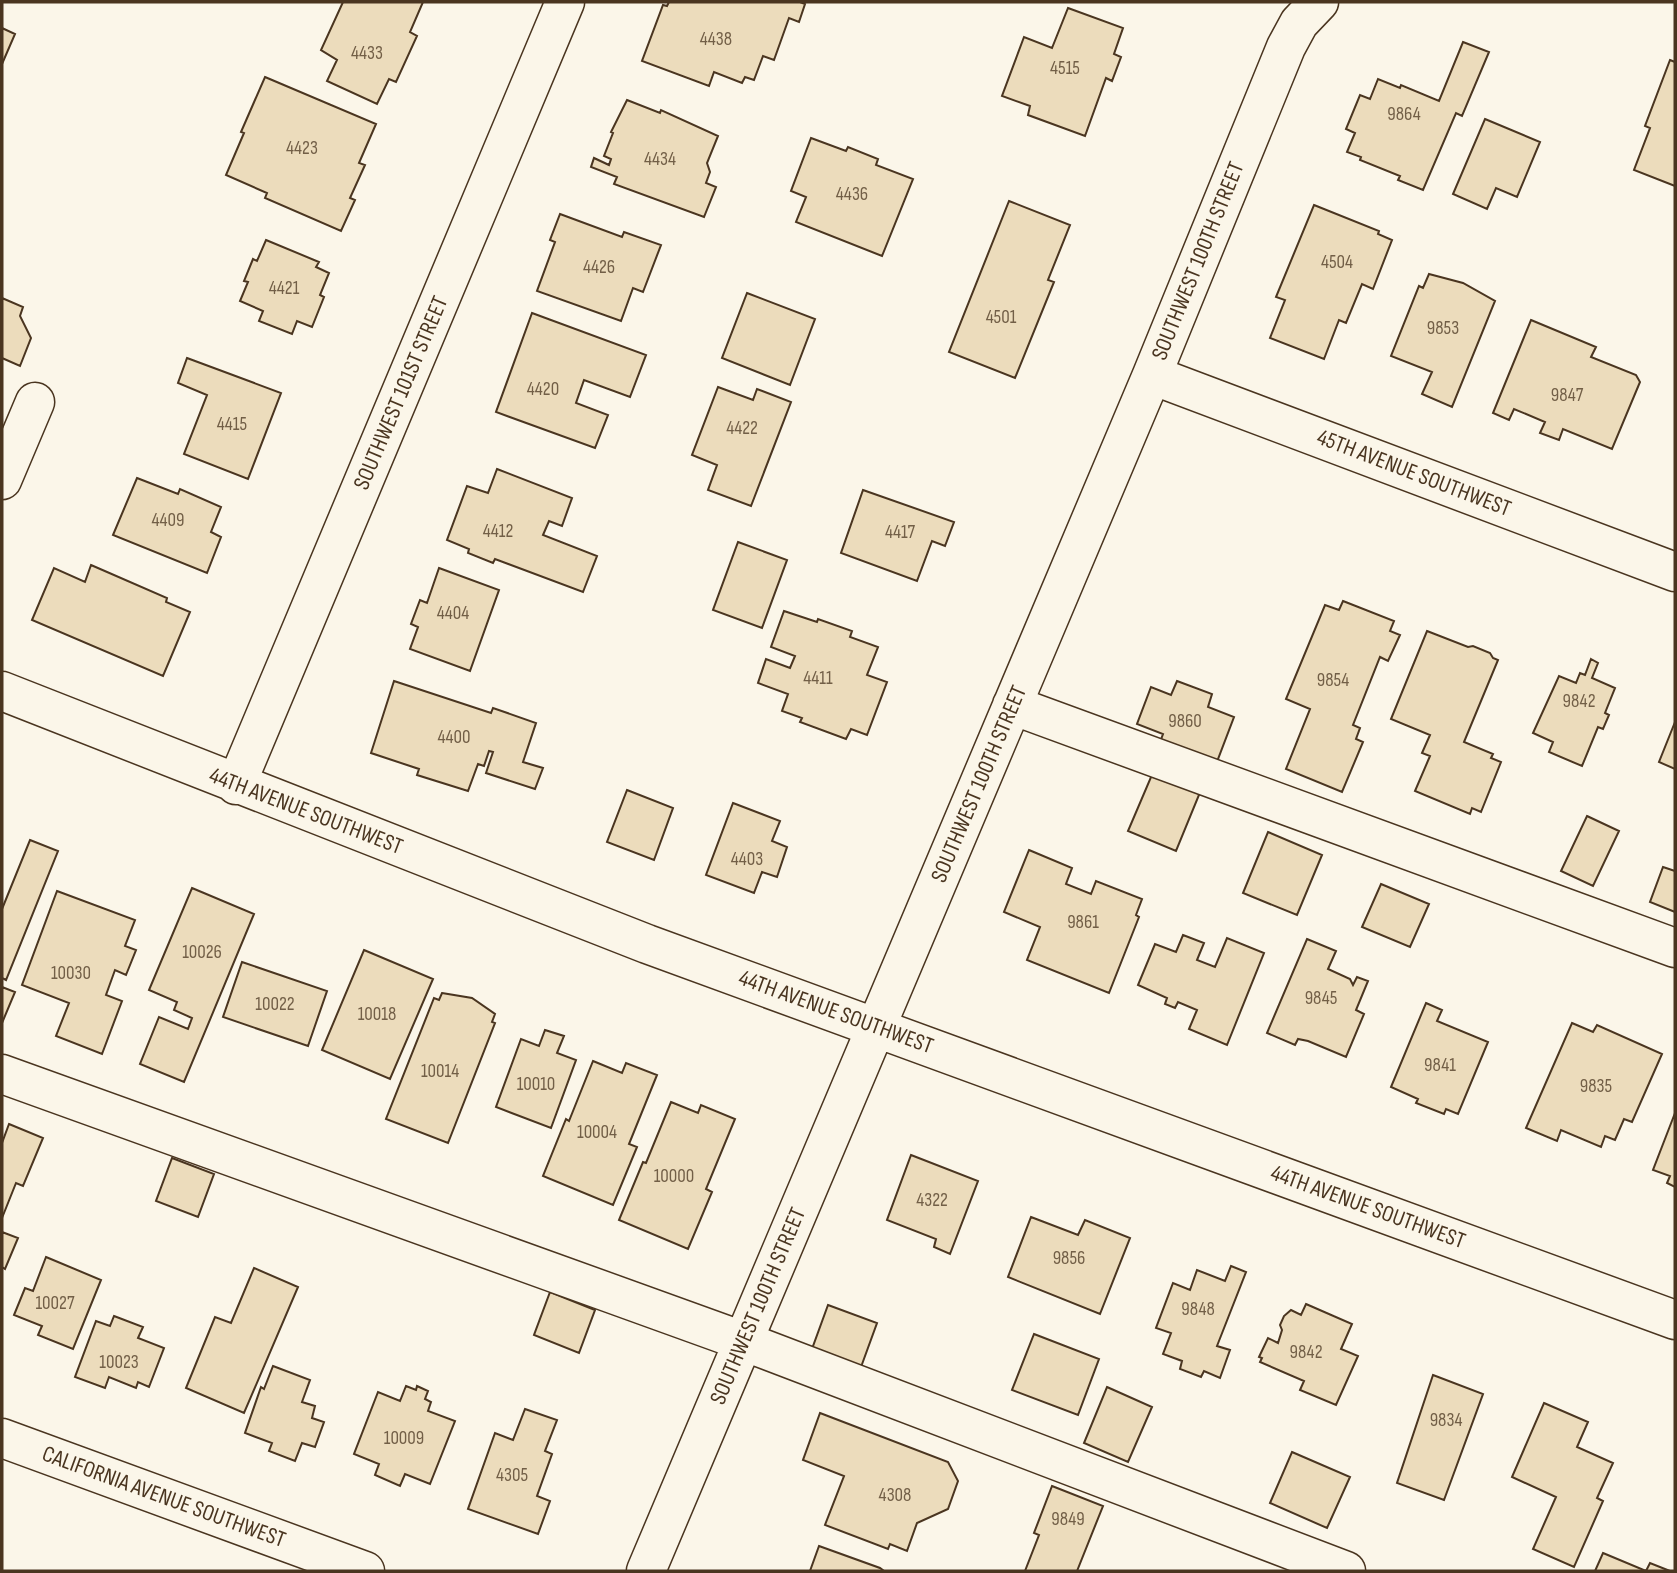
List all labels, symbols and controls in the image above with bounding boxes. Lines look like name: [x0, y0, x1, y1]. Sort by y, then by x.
house number: 4438: [700, 28, 732, 51]
house number: 4433: [351, 42, 383, 65]
house number: 4515: [1050, 57, 1080, 80]
house number: 9864: [1387, 103, 1421, 126]
house number: 4423: [286, 137, 318, 160]
house number: 4434: [644, 148, 676, 171]
street label: SOUTHWEST 100TH STREET: [1145, 158, 1251, 364]
house number: 4436: [836, 183, 868, 206]
house number: 4504: [1321, 251, 1353, 274]
house number: 4426: [583, 256, 615, 279]
house number: 4421: [269, 277, 300, 300]
street label: SOUTHWEST 101ST STREET: [348, 292, 454, 494]
house number: 4501: [986, 306, 1017, 329]
house number: 9853: [1427, 317, 1459, 340]
house number: 4420: [527, 378, 559, 401]
house number: 9847: [1551, 384, 1584, 407]
house number: 4415: [217, 413, 247, 436]
house number: 4422: [726, 417, 758, 440]
street label: 45TH AVENUE SOUTHWEST: [1313, 423, 1515, 523]
house number: 4409: [152, 509, 184, 532]
house number: 4412: [483, 520, 513, 543]
house number: 4417: [885, 521, 916, 544]
house number: 4404: [437, 602, 469, 625]
house number: 4411: [803, 667, 833, 690]
house number: 9854: [1317, 669, 1349, 692]
street label: SOUTHWEST 100TH STREET: [925, 681, 1033, 887]
house number: 9842: [1563, 690, 1595, 713]
house number: 9860: [1168, 710, 1202, 733]
house number: 4400: [438, 726, 470, 749]
street label: 44TH AVENUE SOUTHWEST: [205, 761, 407, 861]
house number: 4403: [731, 848, 763, 871]
house number: 9861: [1067, 911, 1099, 934]
house number: 10026: [182, 941, 222, 964]
house number: 10030: [51, 962, 91, 985]
street label: 44TH AVENUE SOUTHWEST: [735, 964, 937, 1060]
house number: 9845: [1305, 987, 1337, 1010]
house number: 10022: [255, 993, 295, 1016]
house number: 10018: [358, 1003, 396, 1026]
house number: 9841: [1424, 1054, 1456, 1077]
house number: 10014: [421, 1060, 459, 1083]
house number: 10010: [517, 1073, 555, 1096]
house number: 9835: [1580, 1075, 1612, 1098]
house number: 10004: [577, 1121, 617, 1144]
street label: 44TH AVENUE SOUTHWEST: [1267, 1159, 1469, 1255]
house number: 10000: [654, 1165, 694, 1188]
house number: 4322: [916, 1189, 948, 1212]
street label: SOUTHWEST 100TH STREET: [704, 1203, 812, 1409]
house number: 9856: [1053, 1247, 1085, 1270]
house number: 10027: [35, 1292, 75, 1315]
house number: 9848: [1181, 1298, 1215, 1321]
house number: 9842: [1290, 1341, 1322, 1364]
house number: 10023: [99, 1351, 139, 1374]
house number: 9834: [1430, 1409, 1462, 1432]
house number: 10009: [384, 1427, 424, 1450]
street label: CALIFORNIA AVENUE SOUTHWEST: [38, 1440, 290, 1554]
house number: 4305: [496, 1464, 528, 1487]
house number: 4308: [879, 1484, 911, 1507]
house number: 9849: [1051, 1508, 1085, 1531]

